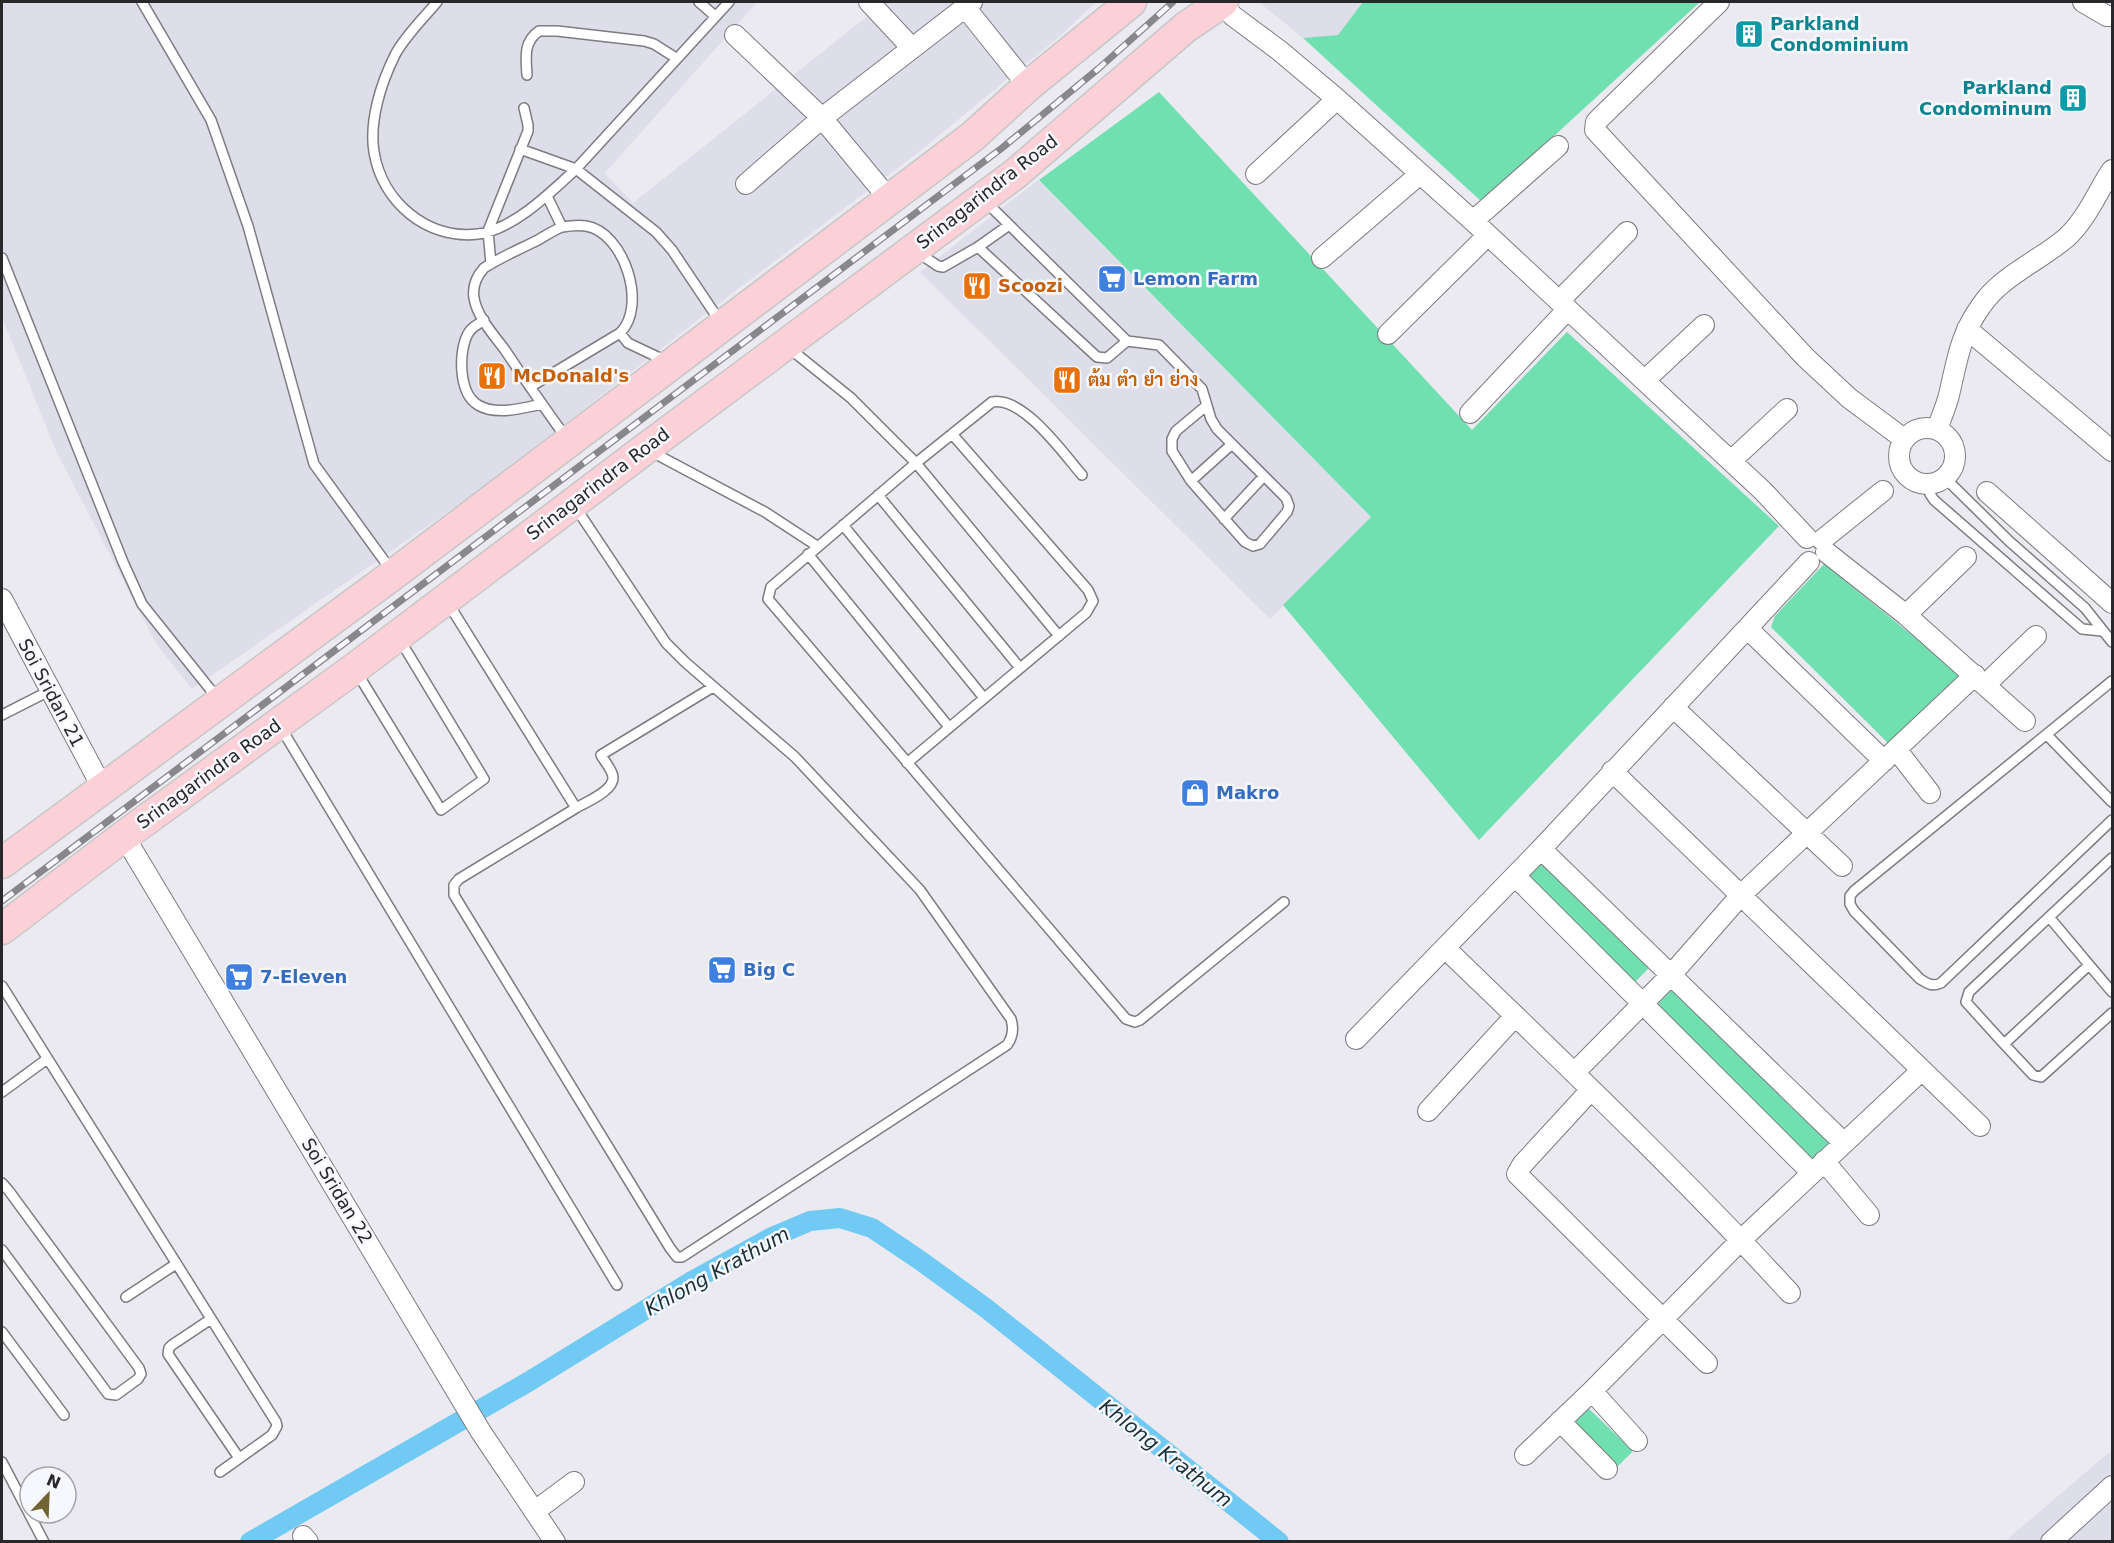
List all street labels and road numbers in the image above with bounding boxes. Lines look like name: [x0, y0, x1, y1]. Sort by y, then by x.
street label: Srinagarindra Road: [912, 130, 1061, 253]
street label: Srinagarindra Road: [522, 423, 673, 544]
street label: Soi Sridan 21: [14, 635, 89, 750]
street label: Srinagarindra Road: [132, 714, 285, 833]
street label: Soi Sridan 22: [298, 1134, 377, 1247]

